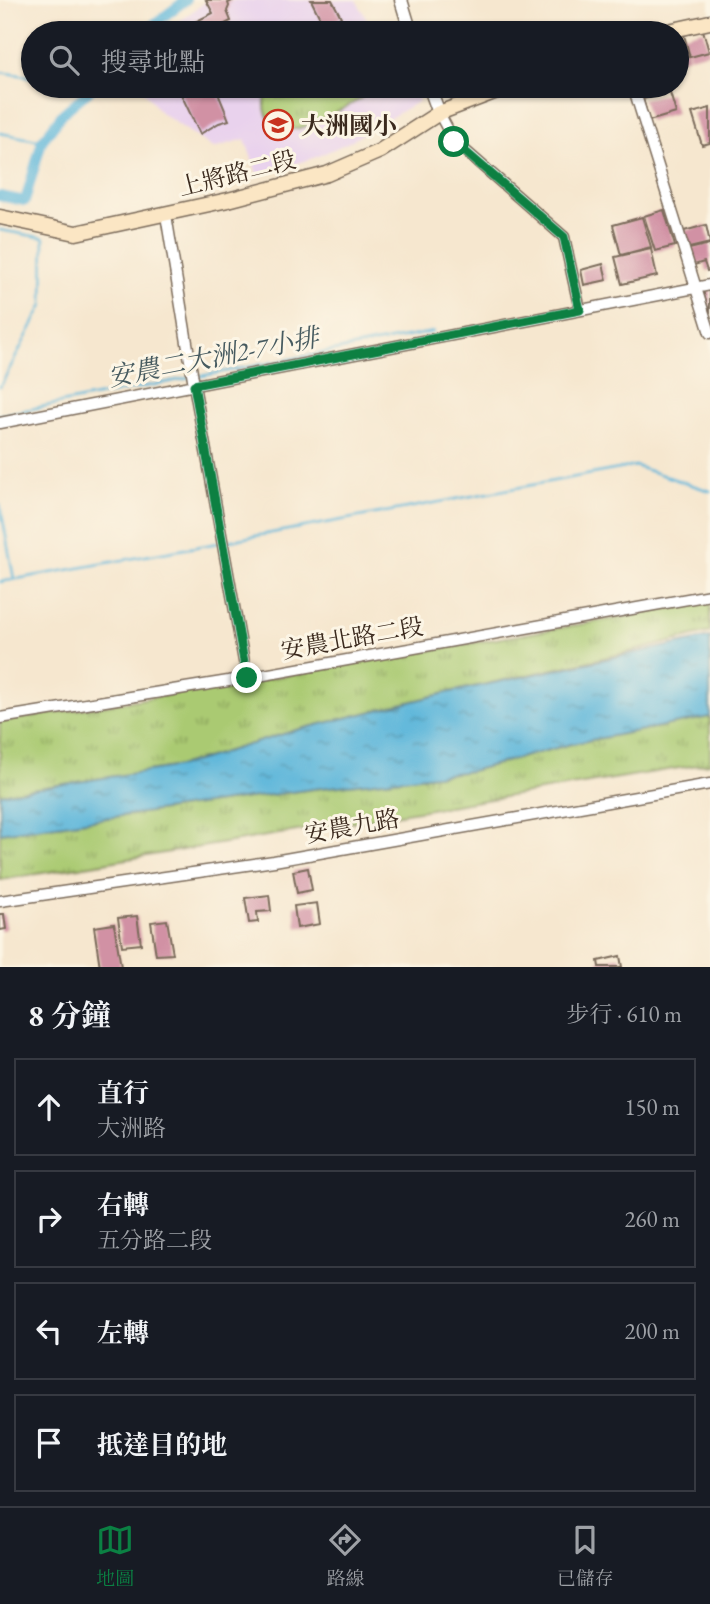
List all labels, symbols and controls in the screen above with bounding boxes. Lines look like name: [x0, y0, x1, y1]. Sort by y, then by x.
search box: [21, 21, 689, 98]
icon: search: [45, 41, 83, 79]
text: 搜尋地點: [101, 45, 205, 79]
school or university icon: 大洲國小: [261, 108, 295, 142]
place label: 大洲國小: [301, 110, 397, 141]
route start: [438, 126, 469, 157]
street label: 上將路二段: [175, 143, 299, 203]
water label: 安農二大洲2-7小排: [105, 319, 325, 394]
street label: 安農北路二段: [278, 610, 426, 666]
route end: [231, 662, 262, 693]
street label: 安農九路: [302, 802, 402, 850]
text: 8 分鐘: [28, 996, 111, 1035]
text: 步行 · 610 m: [567, 999, 682, 1029]
text: 直行: [97, 1076, 149, 1110]
icon: ahead: [30, 1088, 68, 1126]
text: 150 m: [624, 1092, 680, 1122]
text: 大洲路: [97, 1113, 166, 1143]
text: 右轉: [97, 1188, 149, 1222]
icon: right: [30, 1200, 68, 1238]
text: 260 m: [624, 1204, 680, 1234]
text: 五分路二段: [97, 1225, 212, 1255]
icon: left: [30, 1312, 68, 1350]
text: 左轉: [97, 1316, 149, 1350]
text: 200 m: [624, 1316, 680, 1346]
icon: arrive: [30, 1424, 68, 1462]
text: 抵達目的地: [97, 1428, 227, 1462]
tab: 地圖: [96, 1521, 134, 1591]
tab: 路線: [326, 1521, 365, 1591]
tab: 已儲存: [557, 1521, 614, 1591]

